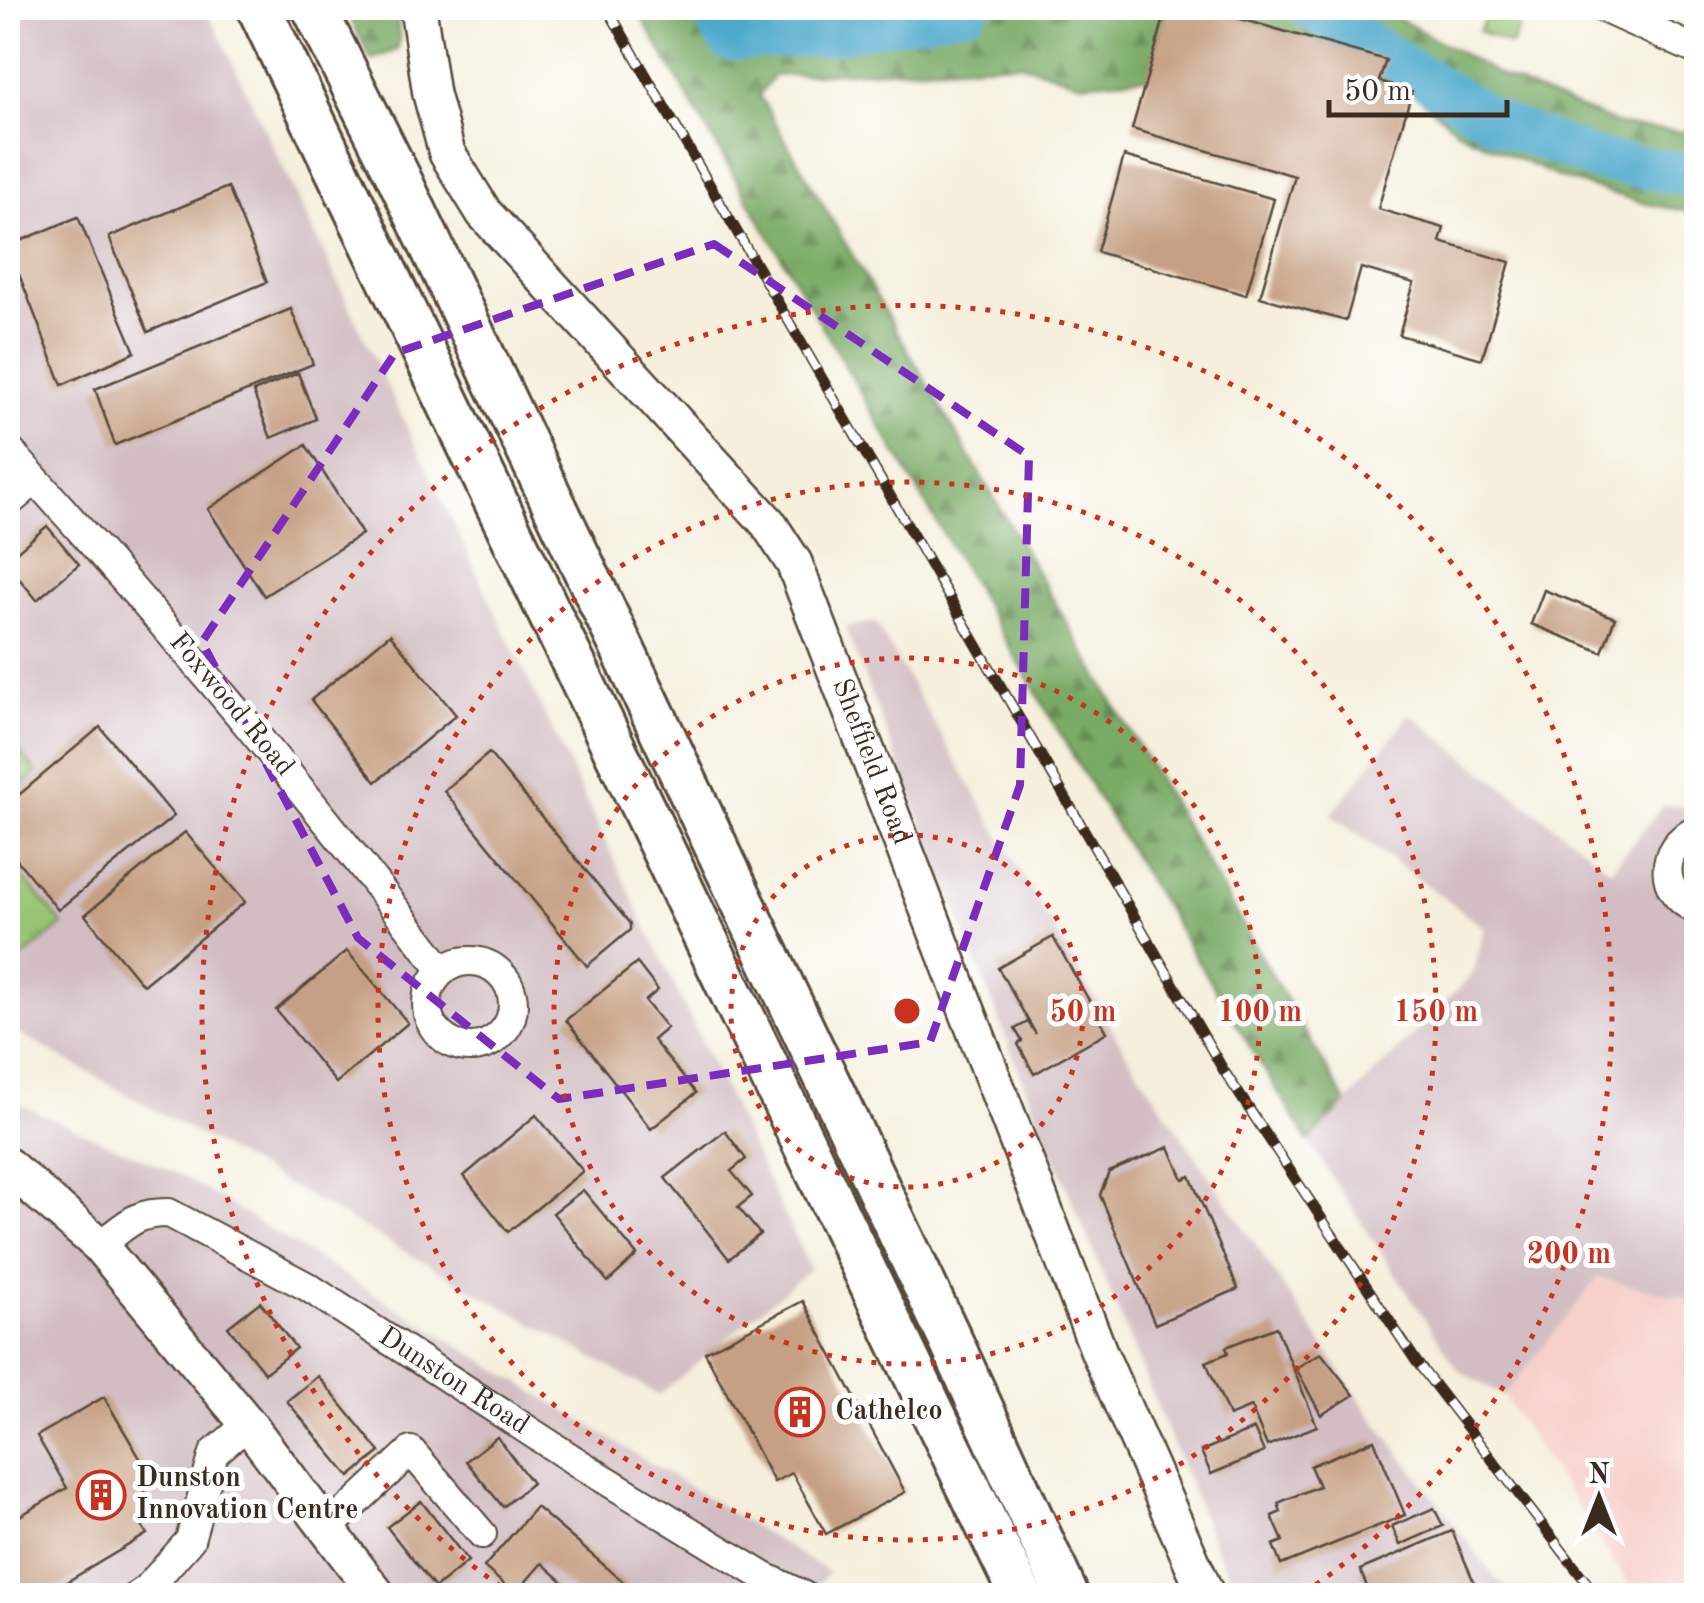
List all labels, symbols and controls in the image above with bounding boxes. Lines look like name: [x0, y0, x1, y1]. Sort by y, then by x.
scale bar: [1329, 55, 1506, 117]
text: 50 m: [1344, 77, 1411, 107]
street label: Foxwood Road: [163, 628, 299, 782]
street label: Sheffield Road: [826, 675, 915, 849]
centre of rings: [889, 993, 925, 1029]
text: 50 m: [1049, 998, 1117, 1028]
text: 100 m: [1218, 998, 1302, 1028]
text: 150 m: [1394, 998, 1478, 1028]
text: 200 m: [1527, 1240, 1611, 1270]
street label: Dunston Road: [373, 1323, 534, 1441]
building icon: Cathelco: [774, 1386, 826, 1438]
place label: Cathelco: [835, 1398, 943, 1426]
north arrow: [1549, 1448, 1649, 1548]
text: N: [1588, 1462, 1610, 1490]
place label: Dunston Innovation Centre: [136, 1465, 359, 1525]
building icon: Dunston Innovation Centre: [75, 1469, 127, 1521]

